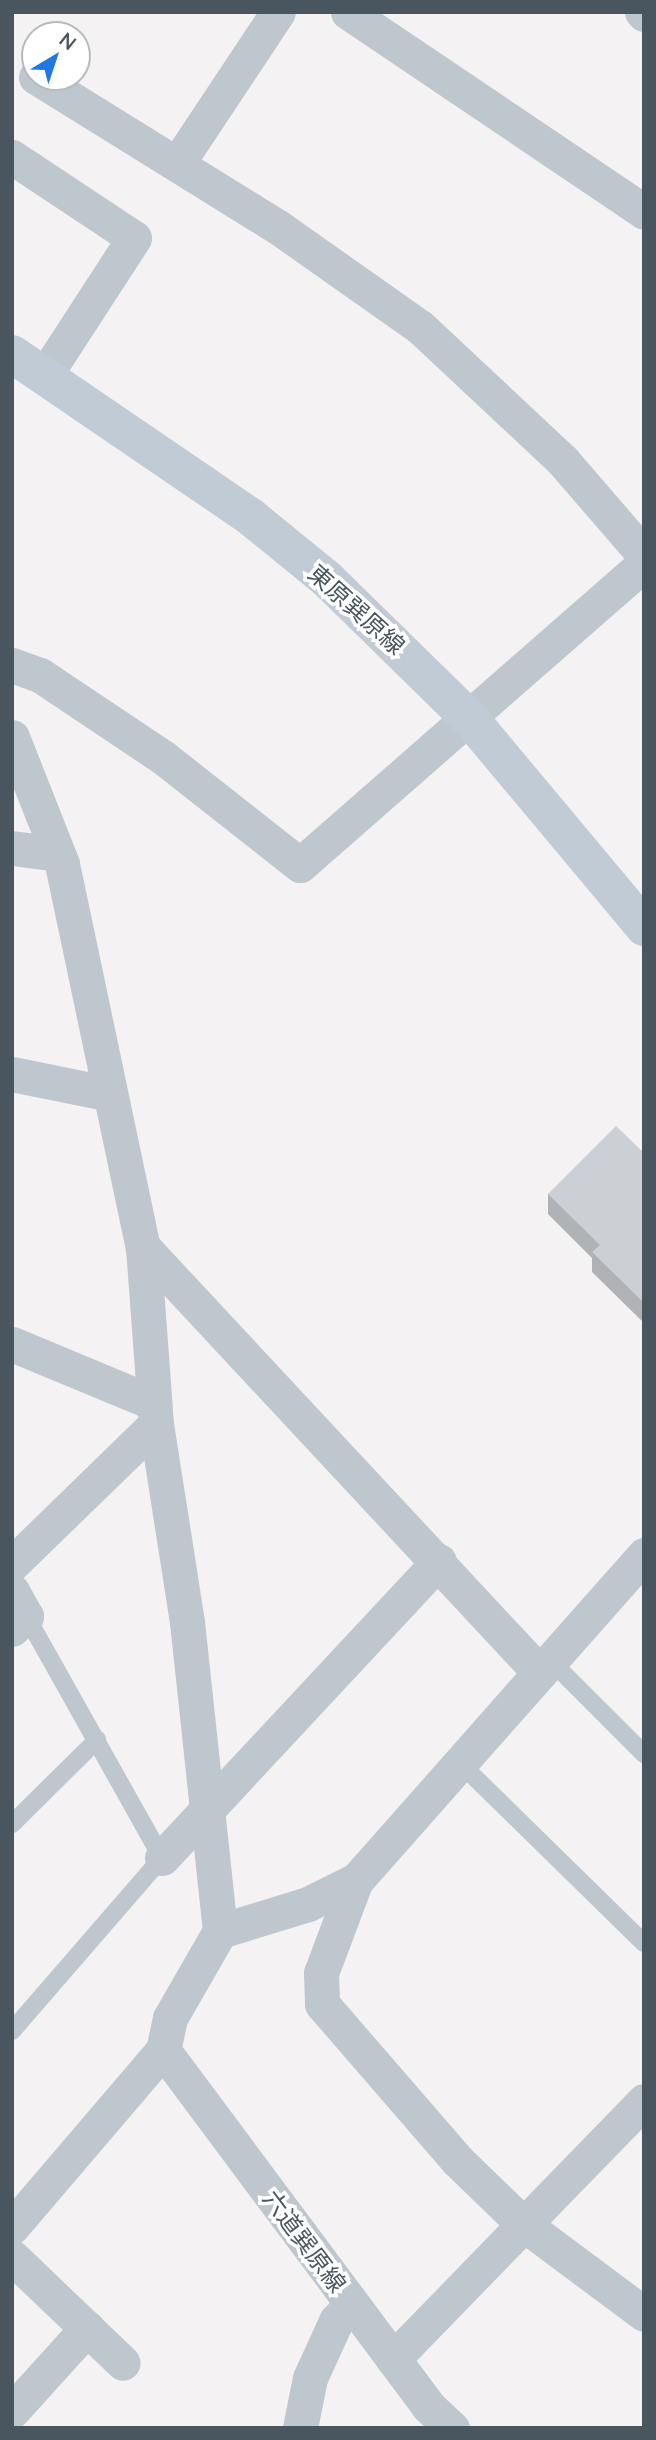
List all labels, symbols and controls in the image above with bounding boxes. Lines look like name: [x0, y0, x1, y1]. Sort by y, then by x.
north arrow: [21, 21, 91, 91]
text: N: [55, 27, 81, 54]
street label: 東原巽原線: [303, 558, 411, 660]
street label: 六道巽原線: [257, 2184, 353, 2298]

